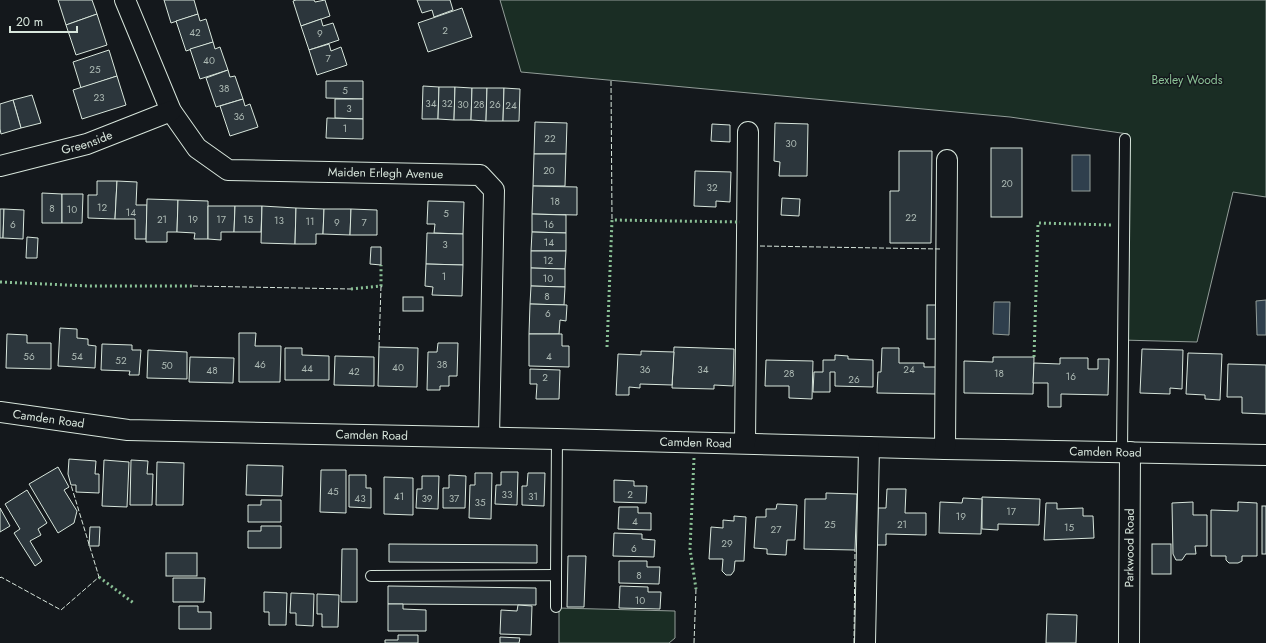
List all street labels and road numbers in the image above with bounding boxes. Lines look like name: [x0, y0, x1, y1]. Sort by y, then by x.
street label: Greenside: [59, 126, 115, 159]
street label: Maiden Erlegh Avenue: [328, 163, 443, 183]
street label: Camden Road: [11, 405, 86, 433]
street label: Camden Road: [335, 425, 408, 445]
street label: Camden Road: [659, 433, 732, 453]
street label: Camden Road: [1069, 442, 1142, 462]
street label: Parkwood Road: [1120, 508, 1139, 588]

